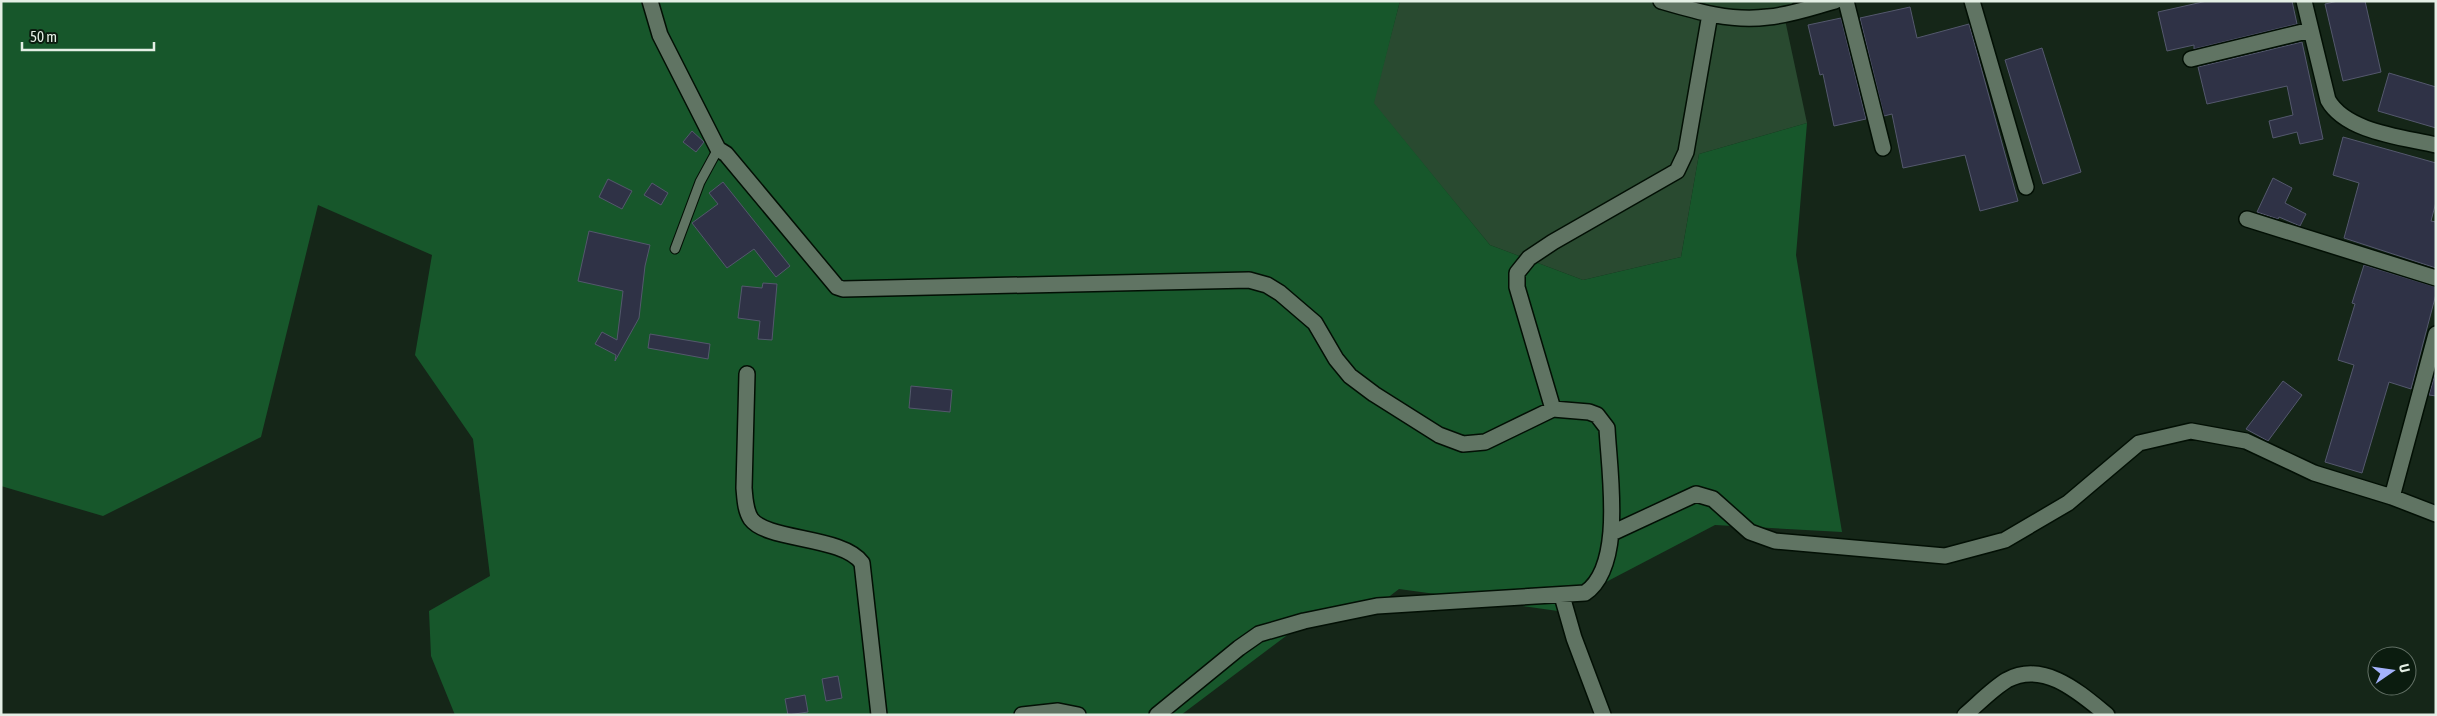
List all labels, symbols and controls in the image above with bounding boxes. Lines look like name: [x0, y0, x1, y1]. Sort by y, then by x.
scale bar: [22, 20, 155, 52]
text: 50 m: [30, 28, 57, 45]
north arrow: [2367, 646, 2417, 696]
text: U: [2396, 662, 2413, 674]

